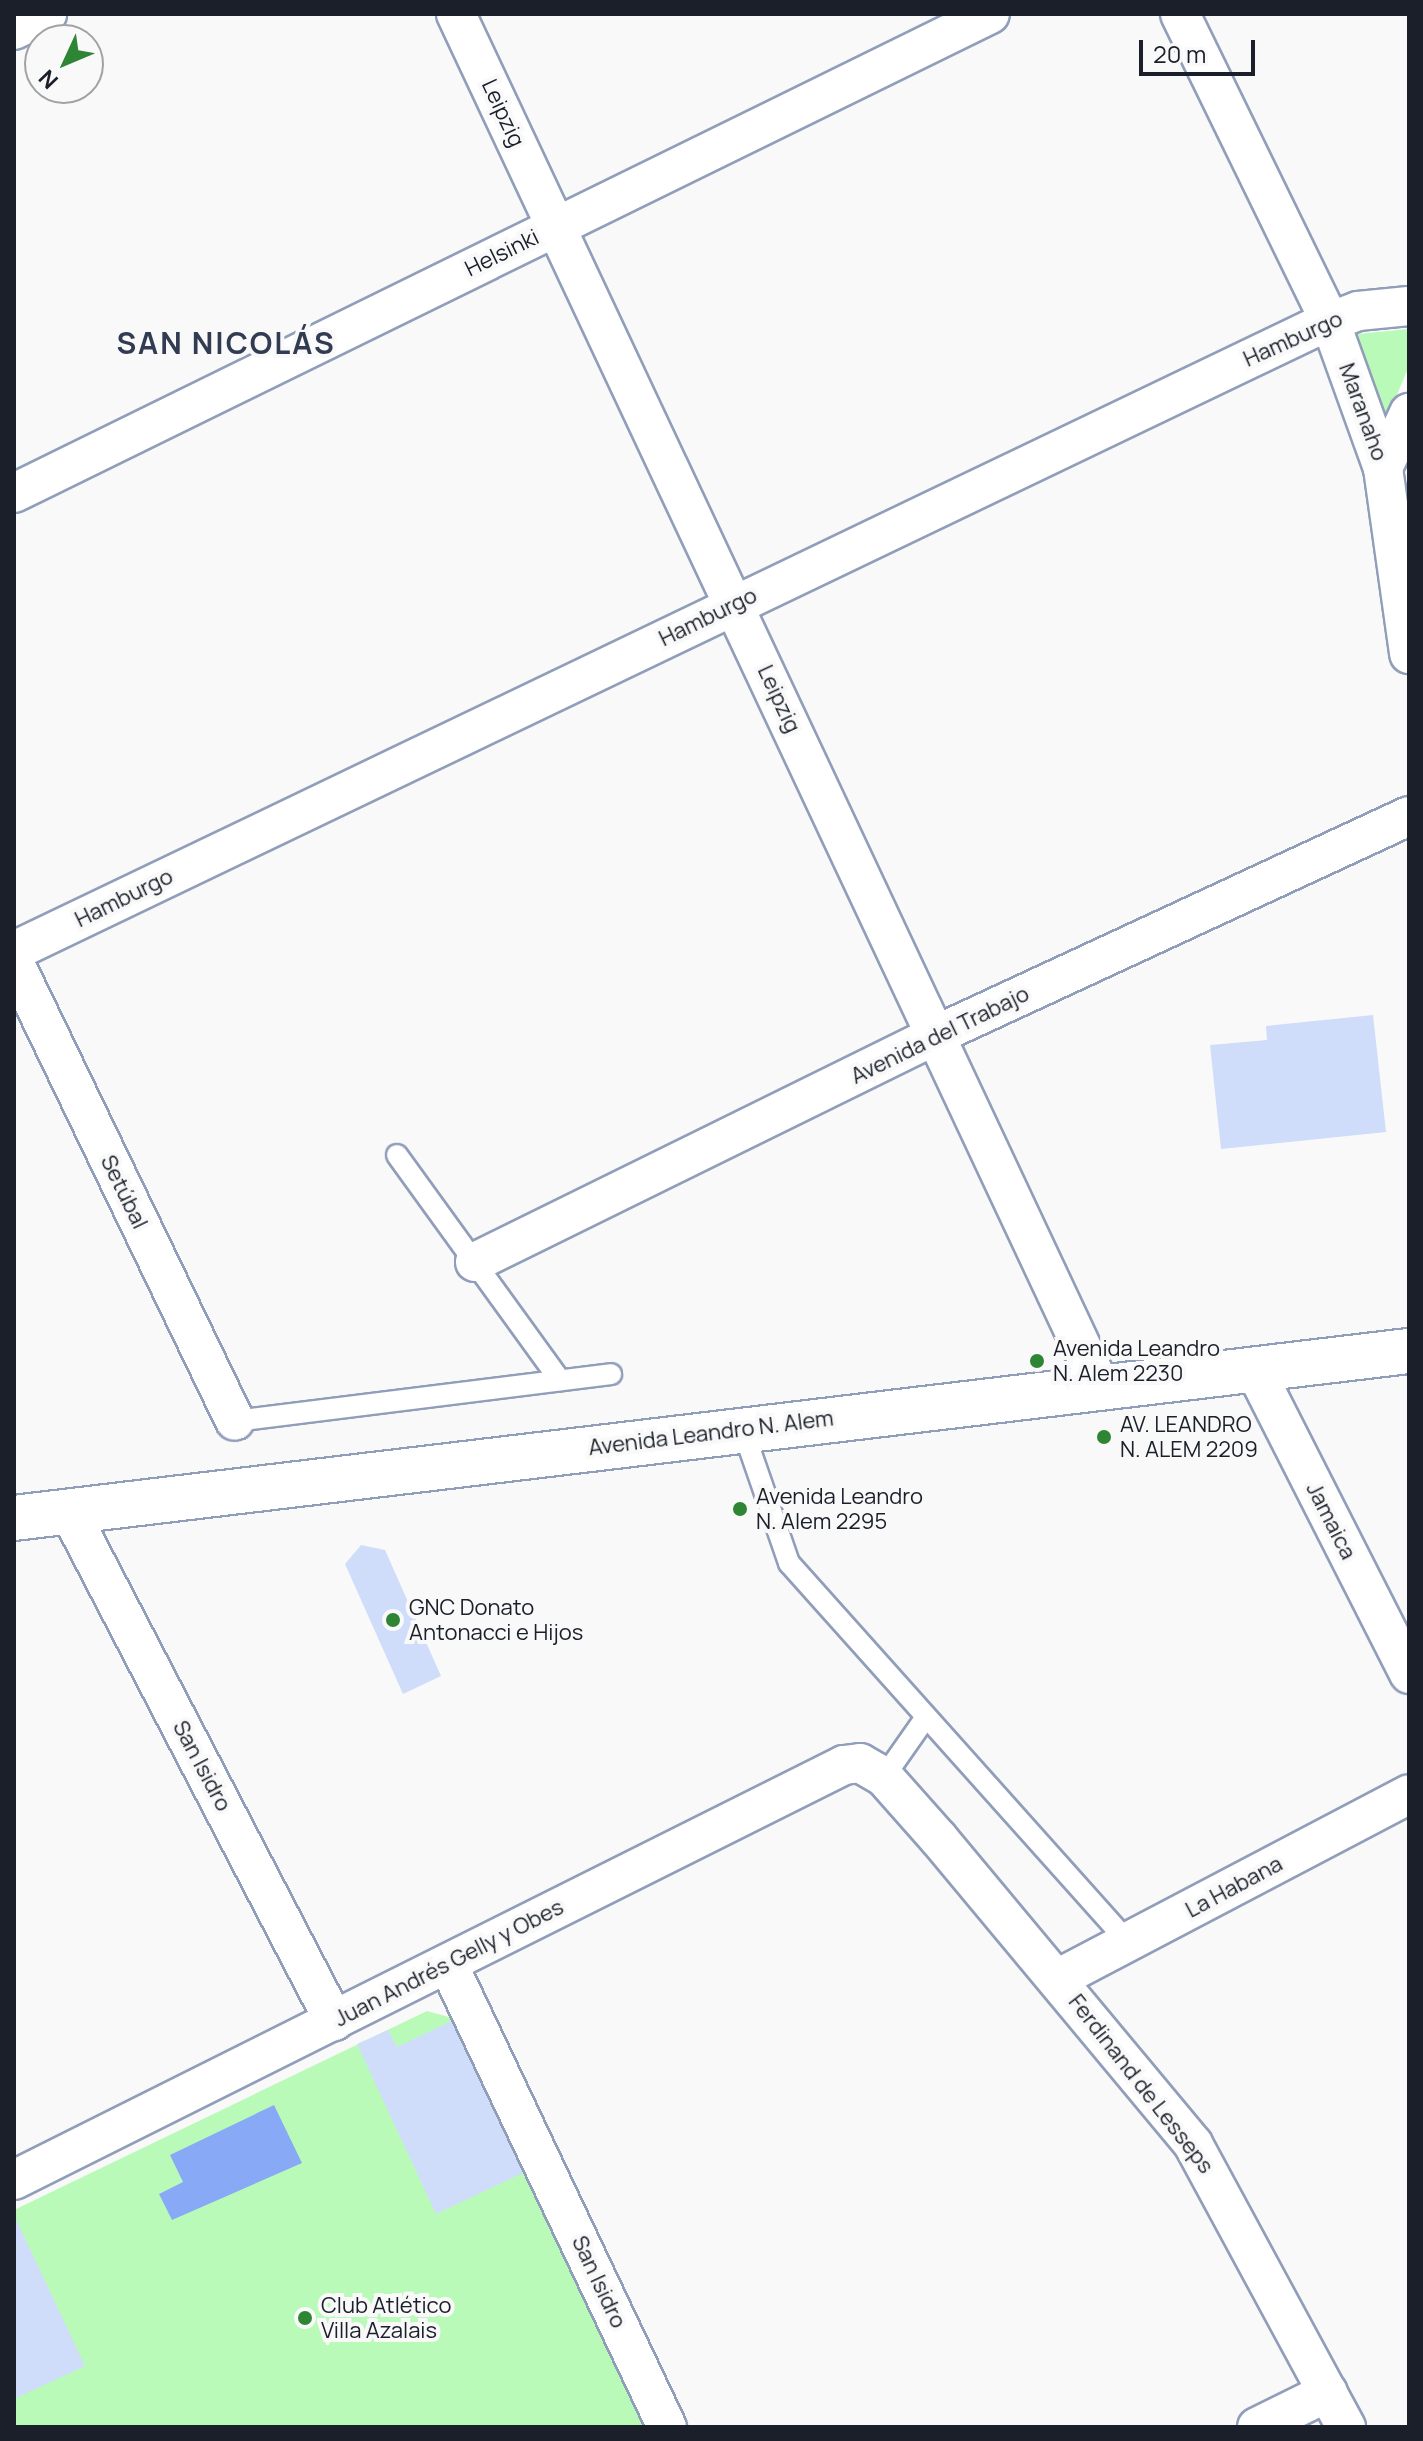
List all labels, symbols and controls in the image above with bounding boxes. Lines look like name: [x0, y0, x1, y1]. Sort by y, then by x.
north arrow: [24, 24, 104, 104]
scale bar: [1143, 24, 1259, 74]
text: 20 m: [1153, 37, 1206, 70]
text: N: [32, 63, 64, 95]
street label: Leipzig: [476, 75, 530, 151]
street label: Helsinki: [461, 224, 543, 282]
street label: Hamburgo: [1239, 305, 1347, 373]
district label: SAN NICOLÁS: [116, 325, 336, 361]
street label: Maranaho: [1333, 360, 1393, 464]
street label: Hamburgo: [655, 582, 761, 652]
street label: Leipzig: [752, 661, 806, 737]
street label: Hamburgo: [71, 863, 177, 933]
street label: Avenida del Trabajo: [847, 980, 1033, 1090]
street label: Setúbal: [95, 1151, 153, 1233]
place label: Avenida Leandro N. Alem 2230: [1053, 1335, 1220, 1386]
marker: Avenida Leandro N. Alem 2230: [1028, 1352, 1046, 1370]
street label: Avenida Leandro N. Alem: [587, 1405, 835, 1461]
place label: AV. LEANDRO N. ALEM 2209: [1120, 1411, 1258, 1462]
marker: AV. LEANDRO N. ALEM 2209: [1095, 1428, 1113, 1446]
street label: Jamaica: [1300, 1478, 1362, 1564]
place label: Avenida Leandro N. Alem 2295: [756, 1483, 923, 1534]
marker: Avenida Leandro N. Alem 2295: [731, 1500, 749, 1518]
place label: GNC Donato Antonacci e Hijos: [409, 1594, 583, 1646]
marker: GNC Donato Antonacci e Hijos: [384, 1611, 402, 1629]
street label: San Isidro: [167, 1716, 237, 1816]
street label: La Habana: [1181, 1851, 1287, 1923]
street label: Juan Andrés Gelly y Obes: [330, 1894, 568, 2032]
street label: Ferdinand de Lesseps: [1063, 1989, 1219, 2179]
street label: San Isidro: [566, 2232, 632, 2332]
place label: Club Atlético Villa Azalais: [321, 2292, 451, 2344]
marker: Club Atlético Villa Azalais: [296, 2309, 314, 2327]

